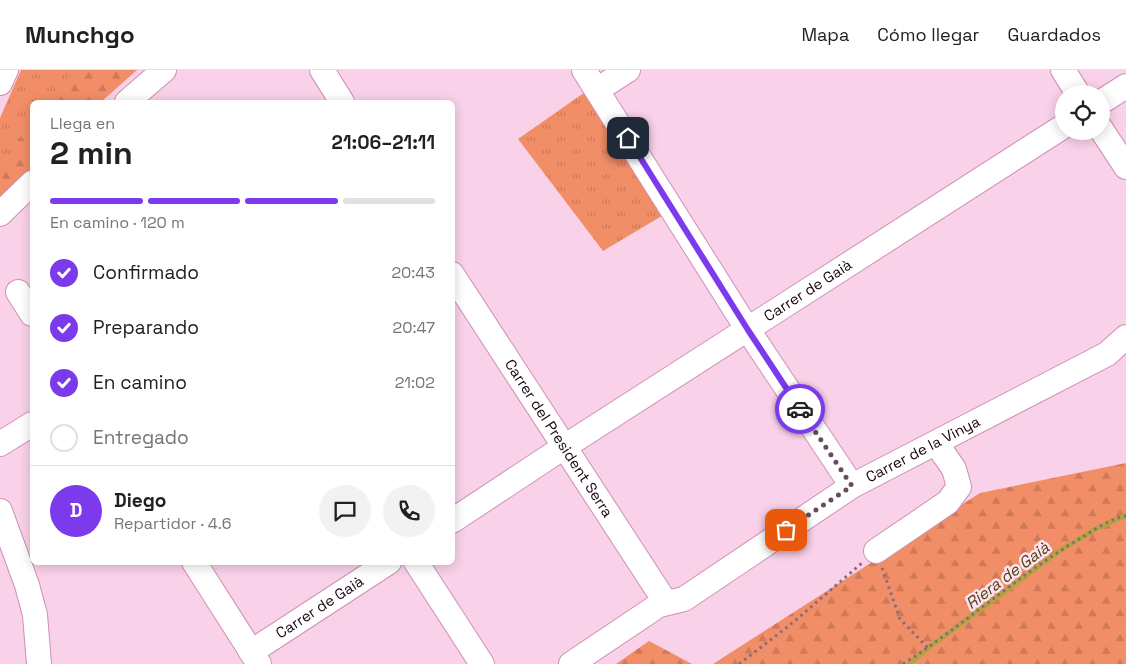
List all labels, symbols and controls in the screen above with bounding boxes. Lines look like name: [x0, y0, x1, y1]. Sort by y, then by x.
text: Munchgo: [25, 19, 135, 50]
text: Mapa: [801, 23, 849, 46]
text: Cómo llegar: [877, 23, 979, 46]
text: Guardados: [1007, 23, 1101, 46]
map controls: [1055, 85, 1110, 140]
button: locate: [1055, 85, 1110, 140]
text: Llega en: [50, 113, 115, 134]
pin: [607, 117, 649, 159]
icon: home: [614, 124, 642, 152]
text: 21:06–21:11: [332, 130, 435, 155]
text: 2 min: [50, 133, 133, 173]
text: En camino · 120 m: [50, 212, 185, 233]
street label: Carrer de Gaià: [760, 255, 856, 325]
icon: check: [50, 259, 78, 287]
text: Confirmado: [93, 260, 199, 285]
text: 20:43: [391, 262, 435, 283]
icon: check: [50, 314, 78, 342]
text: Preparando: [93, 315, 199, 340]
text: 20:47: [393, 317, 435, 338]
street label: Carrer del President Serra: [501, 355, 618, 521]
icon: check: [50, 369, 78, 397]
text: En camino: [93, 370, 187, 395]
text: 21:02: [395, 372, 435, 393]
courier: [775, 384, 825, 434]
icon: car: [786, 395, 814, 423]
street label: Carrer de la Vinya: [862, 411, 983, 486]
text: Entregado: [93, 425, 189, 450]
button: chat: [319, 485, 371, 537]
button: phone: [383, 485, 435, 537]
text: Diego: [114, 488, 166, 513]
text: D: [70, 498, 82, 523]
pin: [765, 509, 807, 551]
text: Repartidor · 4.6: [114, 513, 232, 534]
icon: bag: [772, 516, 800, 544]
water label: Riera de Gaià: [961, 537, 1054, 614]
street label: Carrer de Gaià: [272, 571, 367, 642]

